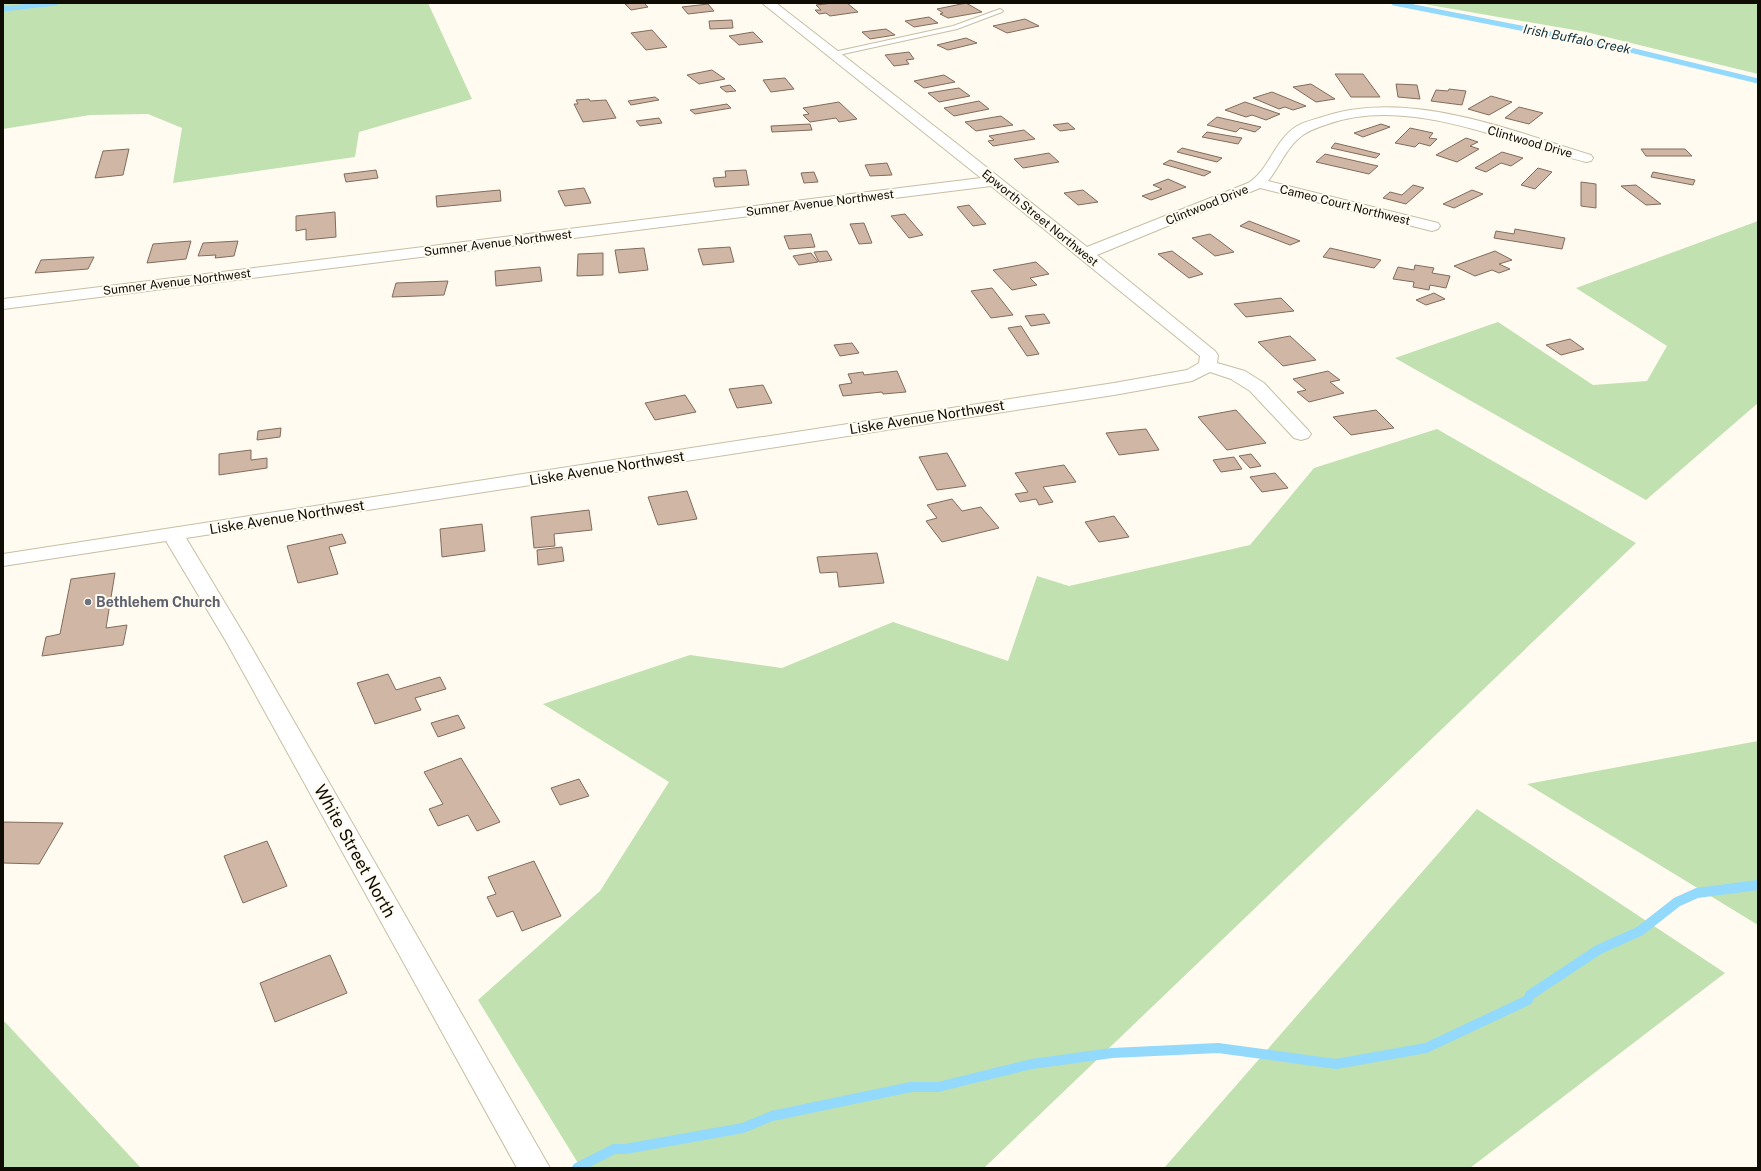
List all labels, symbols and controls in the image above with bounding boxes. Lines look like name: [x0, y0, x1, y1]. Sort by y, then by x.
water label: Irish Buffalo Creek: [1522, 21, 1632, 57]
street label: Clintwood Drive: [1486, 123, 1574, 161]
street label: Epworth Street Northwest: [979, 167, 1101, 269]
street label: Clintwood Drive: [1164, 182, 1251, 228]
street label: Cameo Court Northwest: [1278, 182, 1412, 228]
street label: Sumner Avenue Northwest: [745, 187, 895, 219]
street label: Sumner Avenue Northwest: [423, 227, 573, 259]
street label: Sumner Avenue Northwest: [102, 266, 252, 298]
street label: Liske Avenue Northwest: [848, 397, 1006, 437]
street label: Liske Avenue Northwest: [528, 448, 686, 488]
street label: Liske Avenue Northwest: [208, 497, 366, 537]
place label: Bethlehem Church: [96, 594, 220, 610]
marker: Bethlehem Church: [83, 597, 93, 607]
street label: White Street North: [310, 781, 400, 921]

